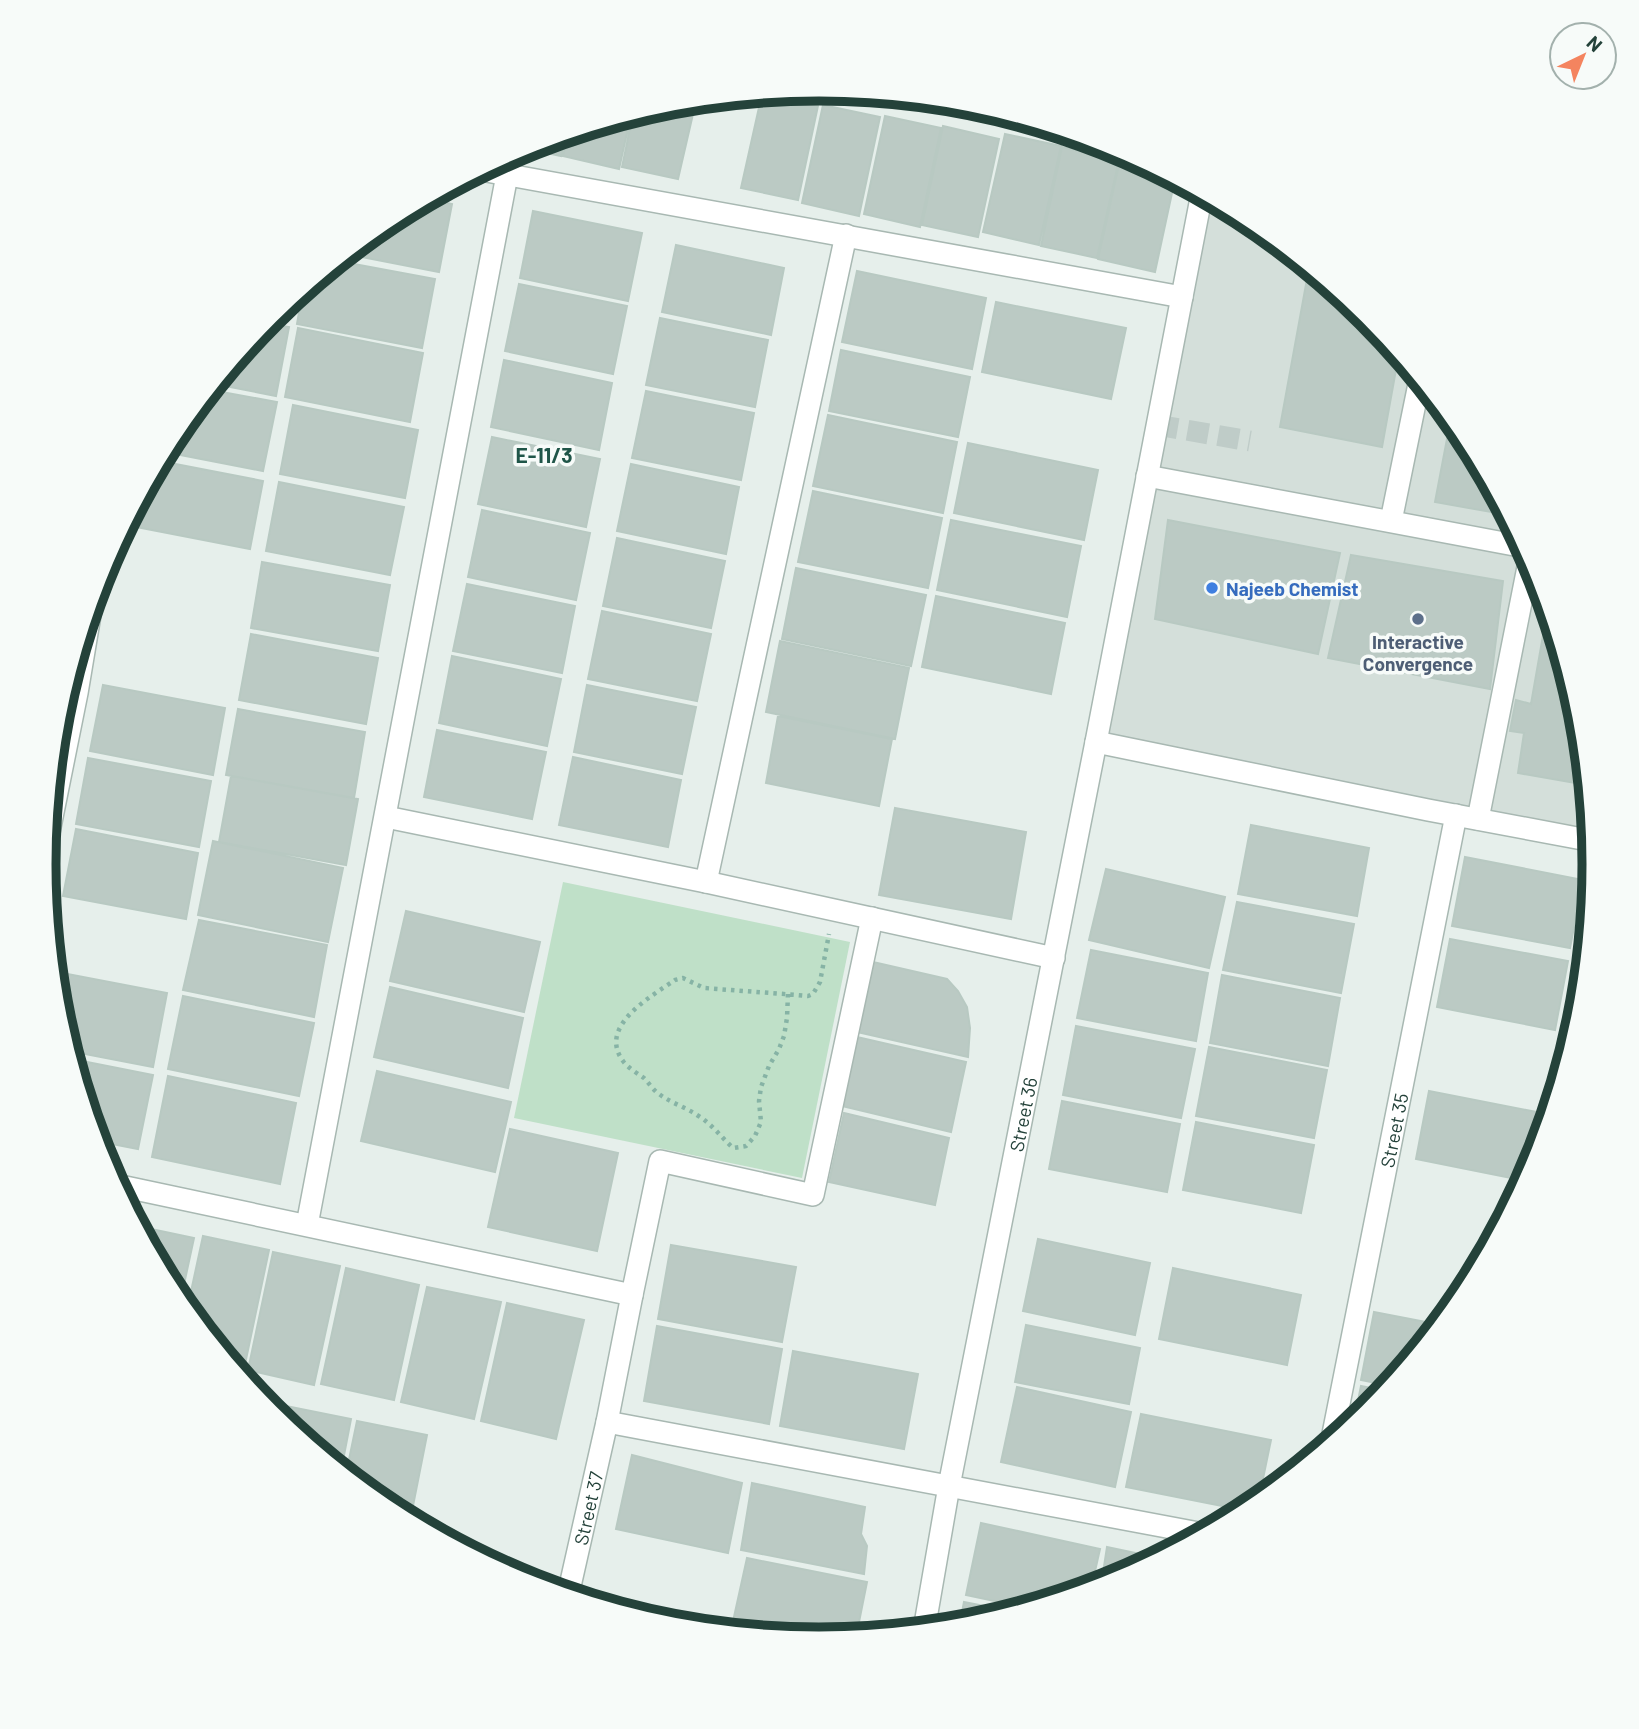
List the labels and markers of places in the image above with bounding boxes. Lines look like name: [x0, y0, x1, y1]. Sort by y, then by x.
place label: Najeeb Chemist: [1226, 577, 1359, 600]
marker: Najeeb Chemist: [1204, 580, 1220, 596]
marker: Interactive Convergence: [1410, 611, 1426, 627]
place label: Interactive Convergence: [1363, 630, 1473, 675]

